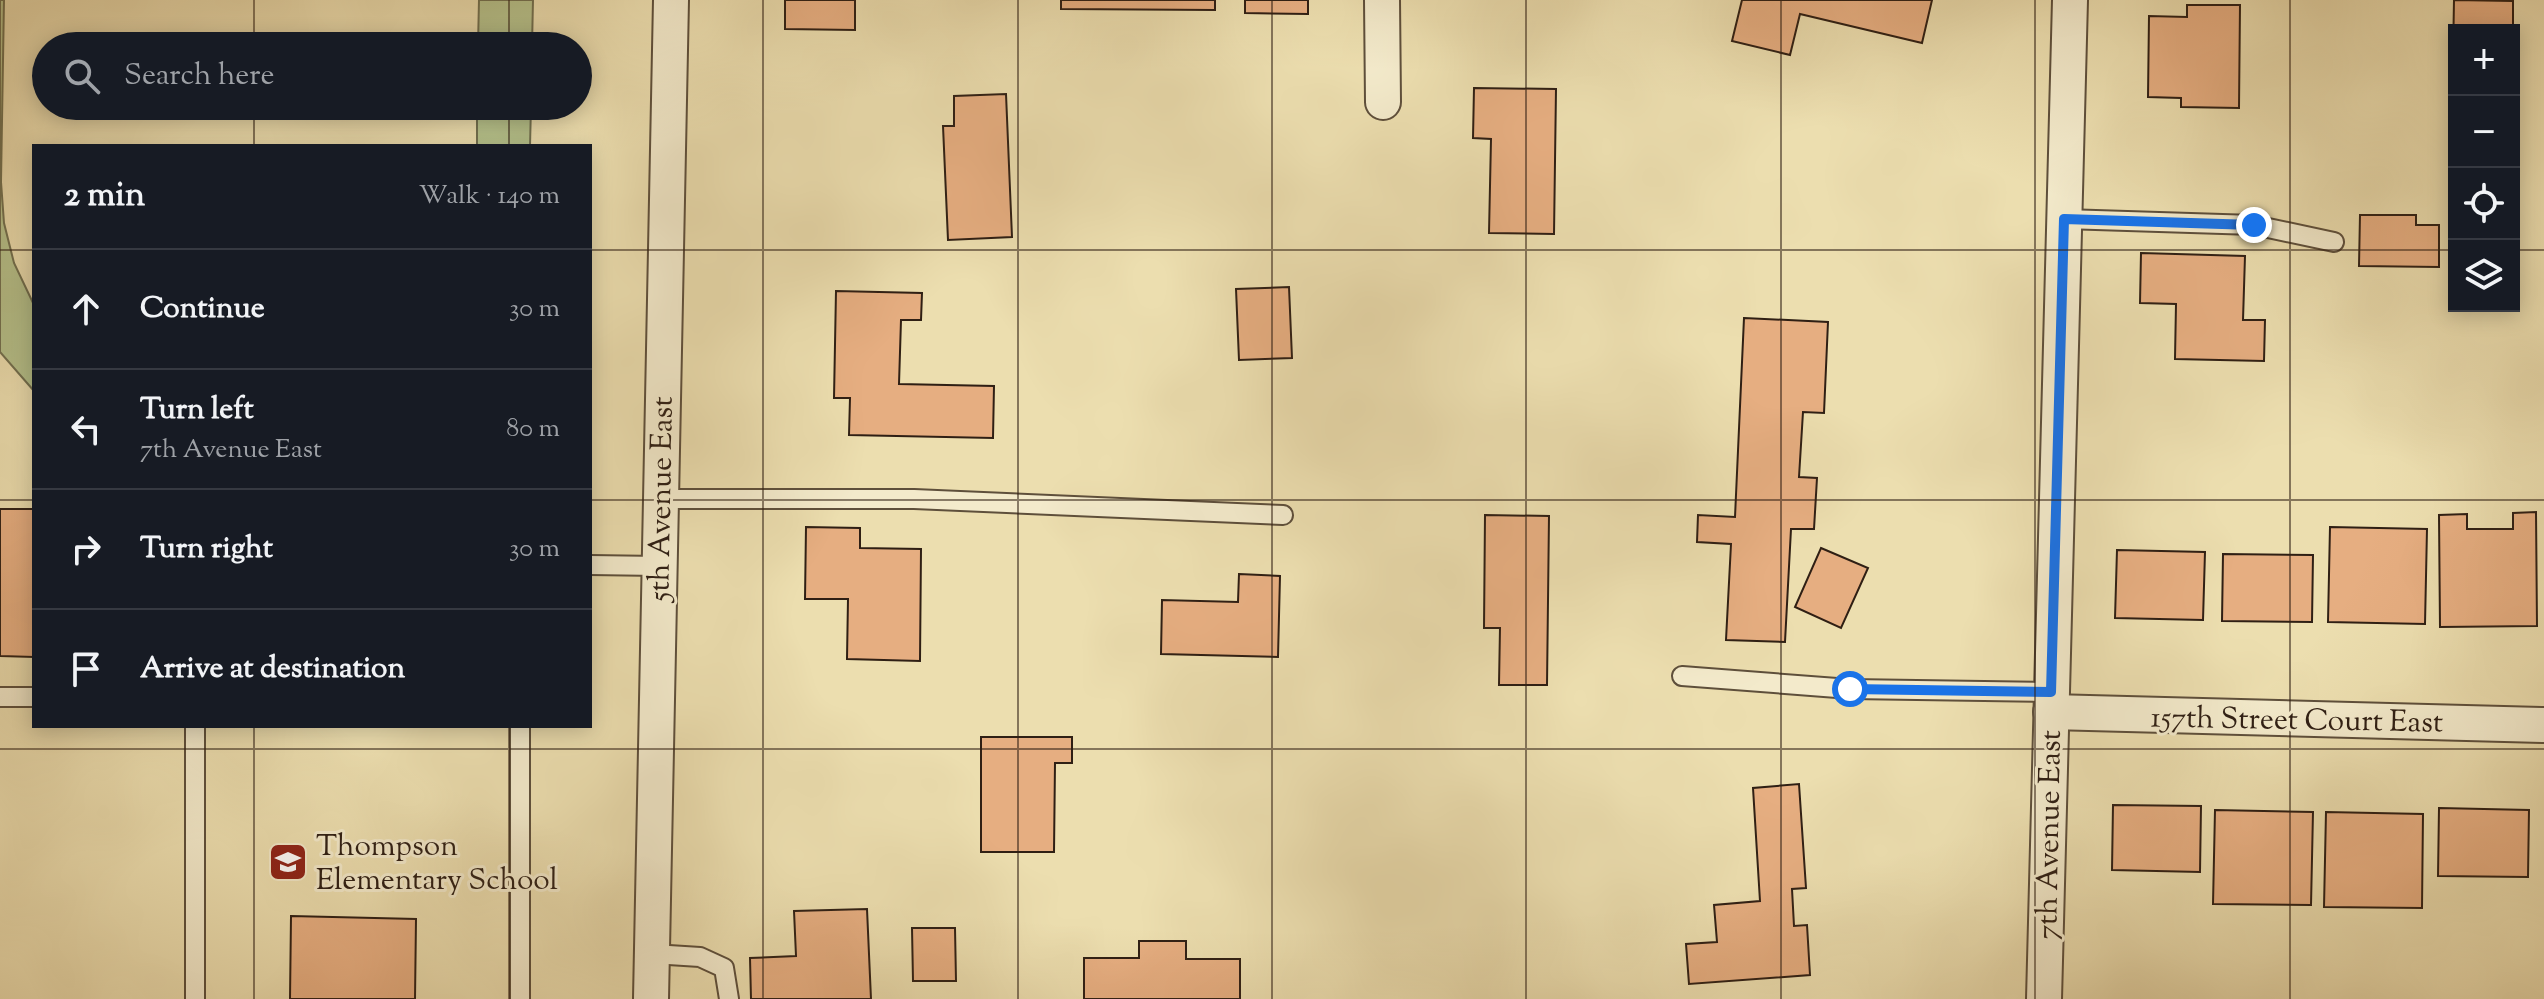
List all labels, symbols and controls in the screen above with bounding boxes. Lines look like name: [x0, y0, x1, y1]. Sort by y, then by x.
map controls: [2448, 24, 2520, 312]
button: +: [2448, 24, 2520, 96]
search box: [32, 32, 592, 120]
icon: search: [60, 54, 104, 98]
text: Search here: [124, 55, 274, 98]
button: −: [2448, 96, 2520, 168]
button: locate: [2448, 168, 2520, 240]
text: 2 min: [64, 172, 145, 221]
text: Walk · 140 m: [419, 178, 560, 215]
route end: [2236, 207, 2272, 243]
button: layers: [2448, 240, 2520, 312]
icon: ahead: [64, 287, 108, 331]
text: Continue: [140, 288, 265, 331]
text: 30 m: [509, 291, 560, 328]
text: Turn left: [140, 389, 254, 432]
street label: 5th Avenue East: [639, 396, 686, 604]
icon: left: [64, 407, 108, 451]
text: 80 m: [506, 411, 560, 448]
text: 7th Avenue East: [140, 432, 322, 469]
icon: right: [64, 527, 108, 571]
text: Turn right: [140, 528, 273, 571]
text: 30 m: [509, 531, 560, 568]
icon: arrive: [64, 647, 108, 691]
text: Arrive at destination: [140, 648, 405, 691]
route start: [1832, 671, 1868, 707]
street label: 157th Street Court East: [2150, 697, 2444, 746]
street label: 7th Avenue East: [2027, 730, 2074, 940]
place label: Thompson Elementary School: [316, 826, 558, 903]
school or university icon: Thompson Elementary School: [267, 841, 309, 883]

